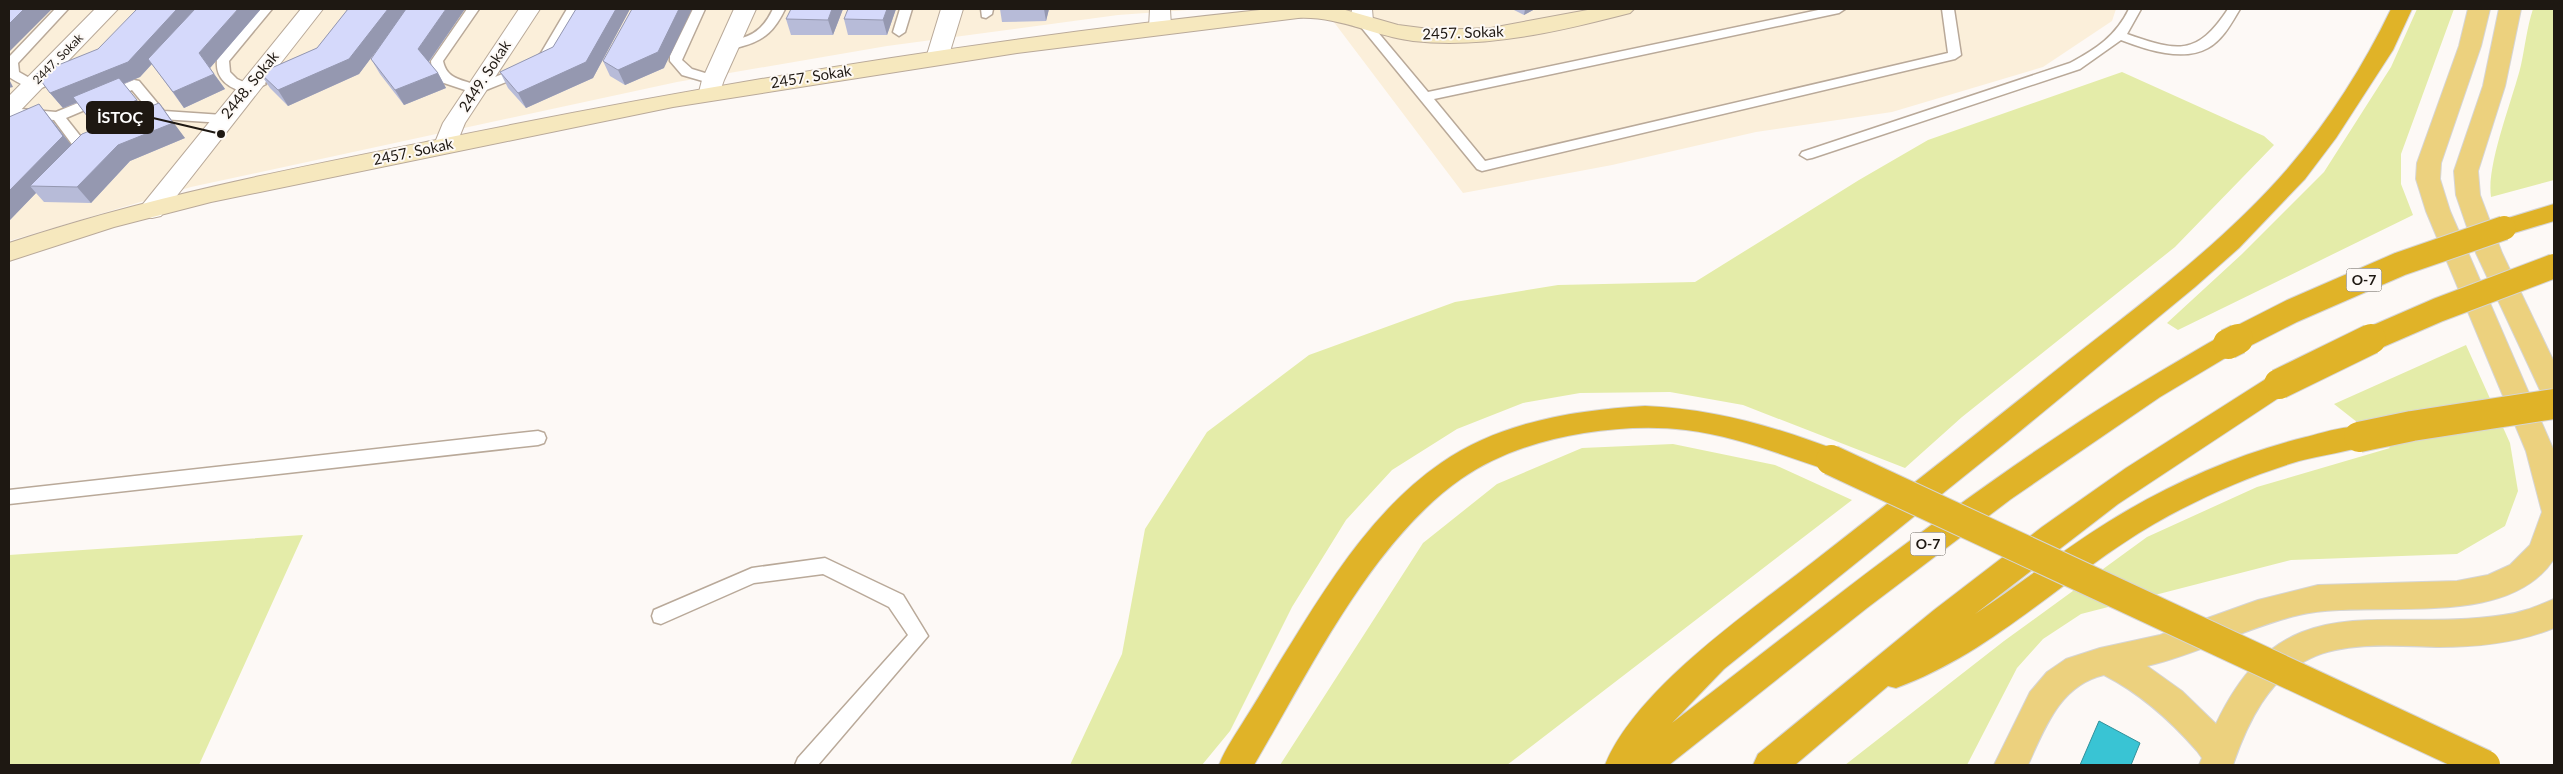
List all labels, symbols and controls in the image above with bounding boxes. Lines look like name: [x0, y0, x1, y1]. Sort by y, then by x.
street label: 2457. Sokak: [1422, 22, 1504, 42]
street label: 2447. Sokak: [29, 30, 87, 87]
street label: 2449. Sokak: [454, 36, 514, 115]
street label: 2448. Sokak: [217, 47, 282, 122]
street label: 2457. Sokak: [769, 61, 853, 91]
callout: İSTOÇ: [87, 102, 153, 133]
text: İSTOÇ: [97, 107, 144, 126]
street label: 2457. Sokak: [371, 134, 455, 168]
road number: O-7: [2346, 268, 2382, 292]
road number: O-7: [1910, 532, 1946, 556]

